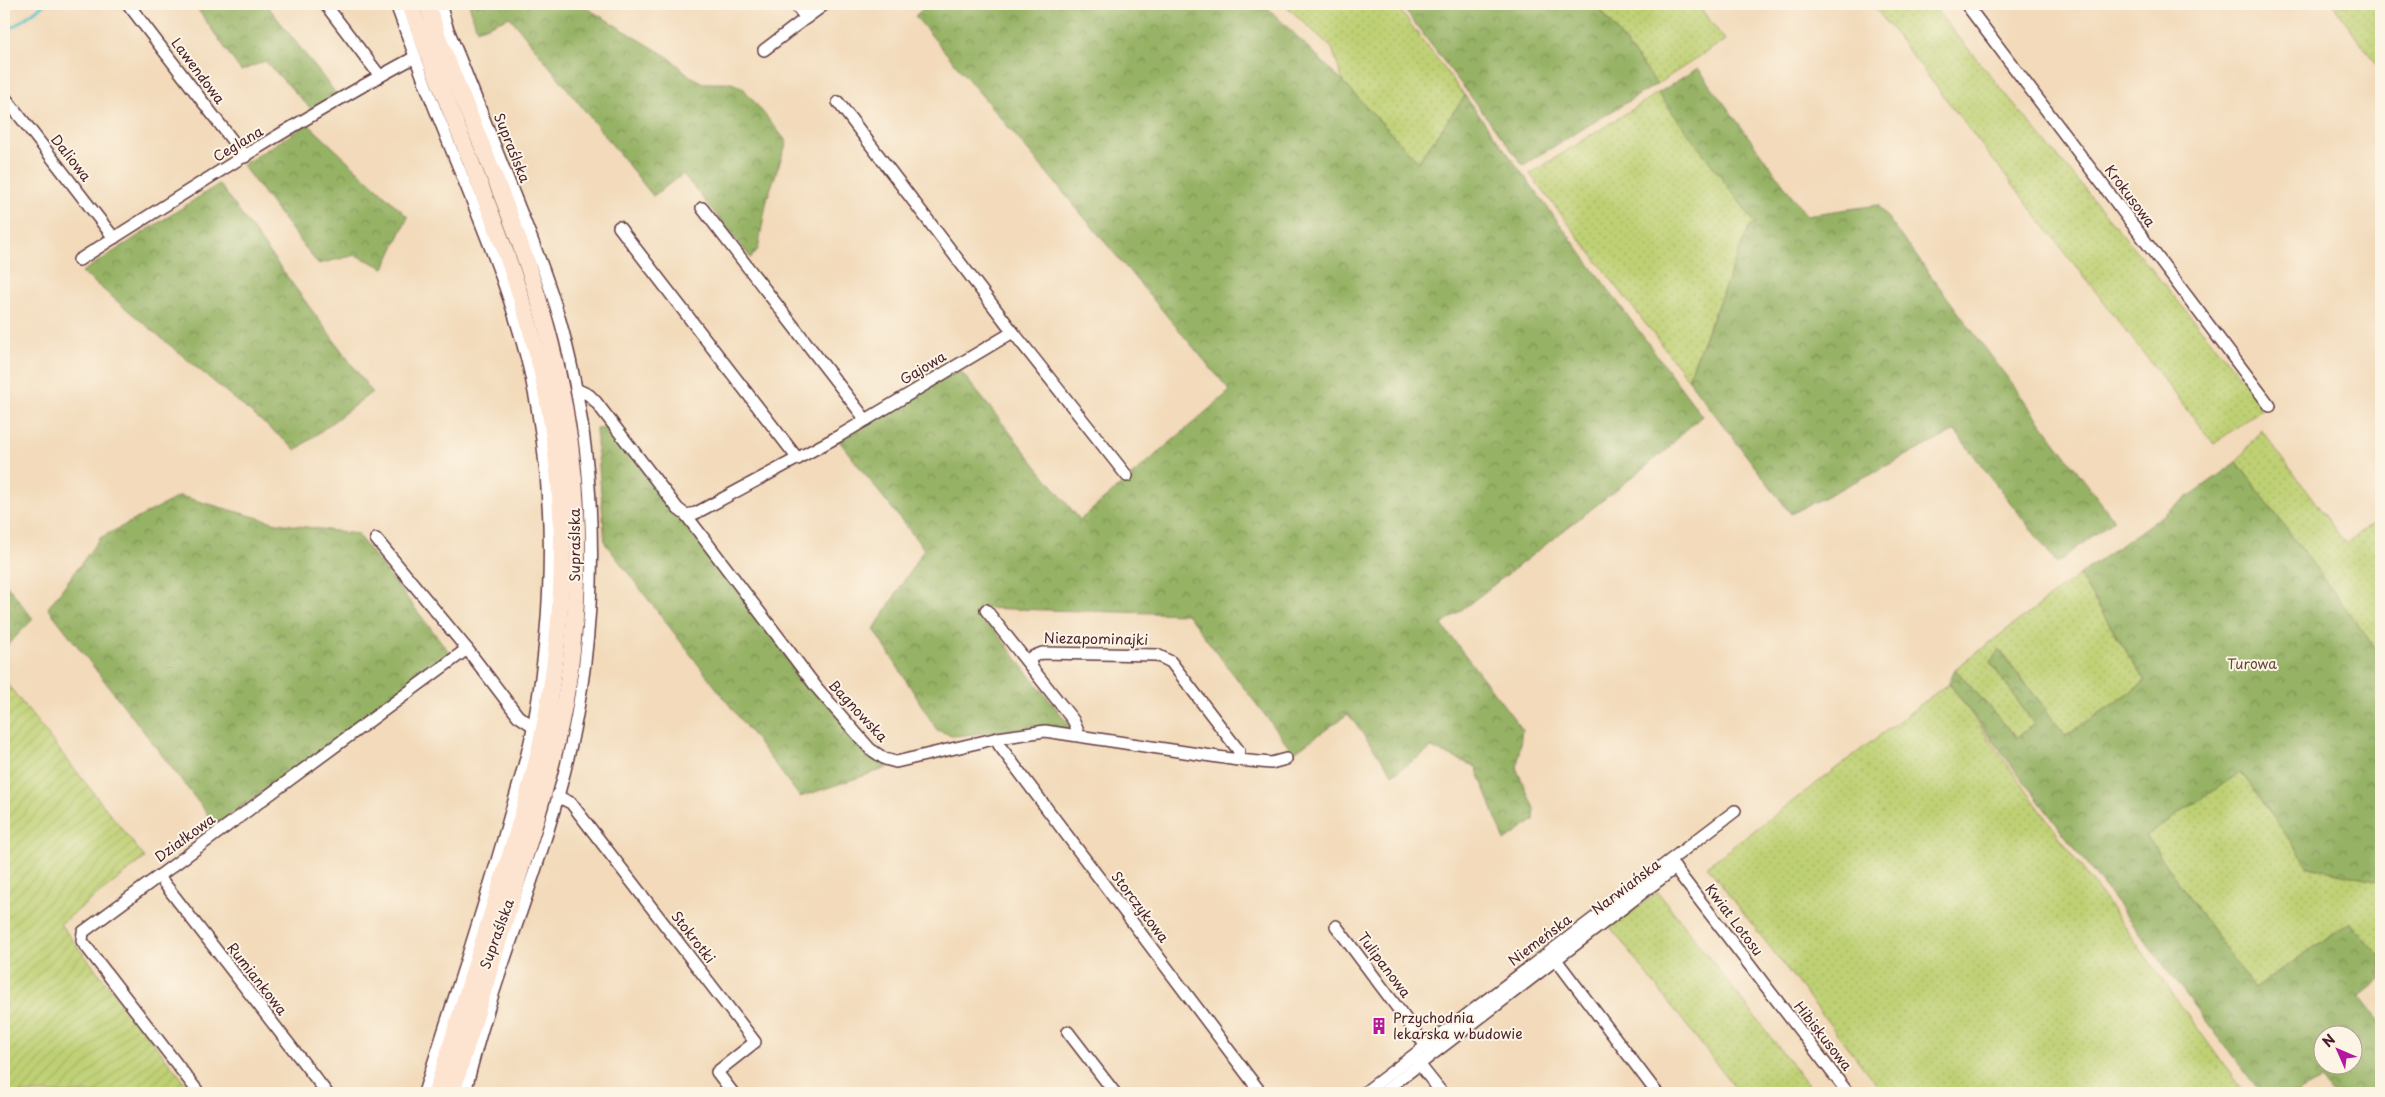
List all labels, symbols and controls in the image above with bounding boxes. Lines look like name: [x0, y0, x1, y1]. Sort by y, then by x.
street label: Lawendowa: [166, 33, 230, 108]
street label: Supraślska: [489, 110, 536, 186]
street label: Ceglana: [209, 120, 267, 167]
street label: Daliowa: [46, 130, 97, 186]
street label: Krokusowa: [2100, 160, 2161, 231]
street label: Gajowa: [896, 345, 950, 390]
street label: Supraślska: [564, 508, 585, 582]
street label: Niezapominajki: [1044, 627, 1148, 650]
park label: Turowa: [2227, 653, 2277, 674]
street label: Bagnowska: [824, 675, 893, 747]
street label: Działkowa: [150, 808, 219, 867]
street label: Narwiańska: [1587, 854, 1665, 920]
street label: Storczykowa: [1107, 867, 1174, 947]
street label: Kwiat Lotosu: [1700, 879, 1768, 960]
street label: Supraślska: [474, 895, 519, 972]
street label: Stokrotki: [666, 906, 721, 967]
street label: Niemeńska: [1504, 909, 1576, 970]
street label: Tulipanowa: [1353, 927, 1416, 1002]
street label: Rumiankowa: [222, 938, 293, 1020]
street label: Hibiskusowa: [1789, 996, 1858, 1075]
place label: Przychodnia lekarska w budowie: [1393, 1007, 1523, 1044]
building icon: Przychodnia lekarska w budowie: [1369, 1016, 1389, 1036]
north arrow: [2312, 1024, 2362, 1074]
text: N: [2317, 1029, 2340, 1052]

